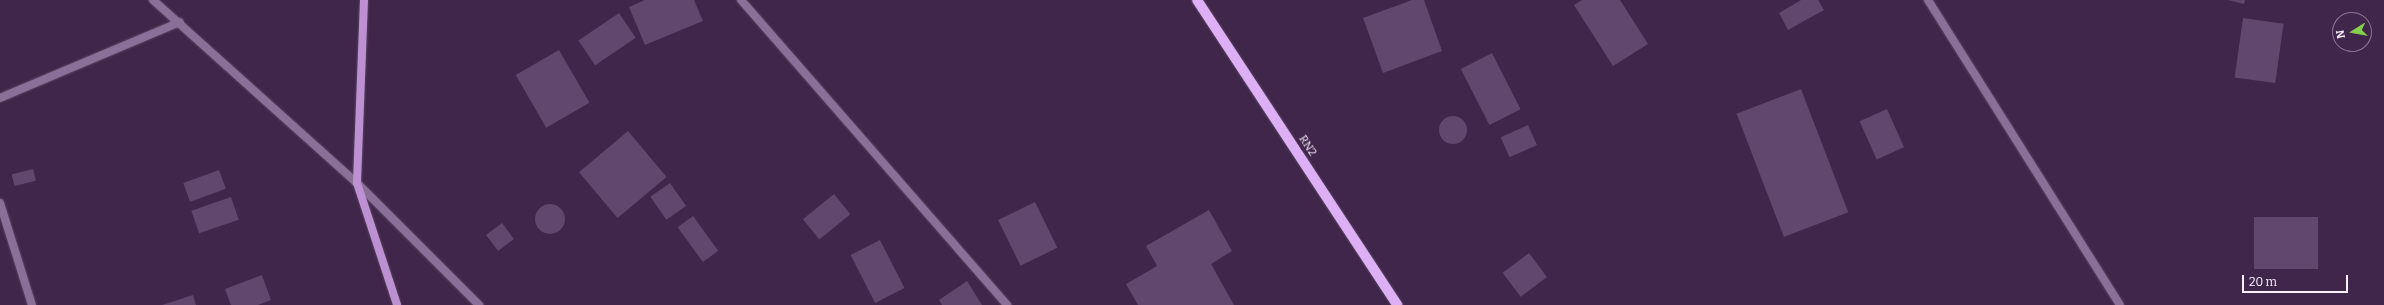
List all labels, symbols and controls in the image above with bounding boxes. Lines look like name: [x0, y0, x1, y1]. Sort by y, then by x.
north arrow: [2332, 12, 2372, 52]
text: N: [2334, 29, 2348, 40]
street label: RN2: [1295, 133, 1319, 159]
scale bar: [2244, 267, 2350, 293]
text: 20 m: [2249, 275, 2277, 289]

